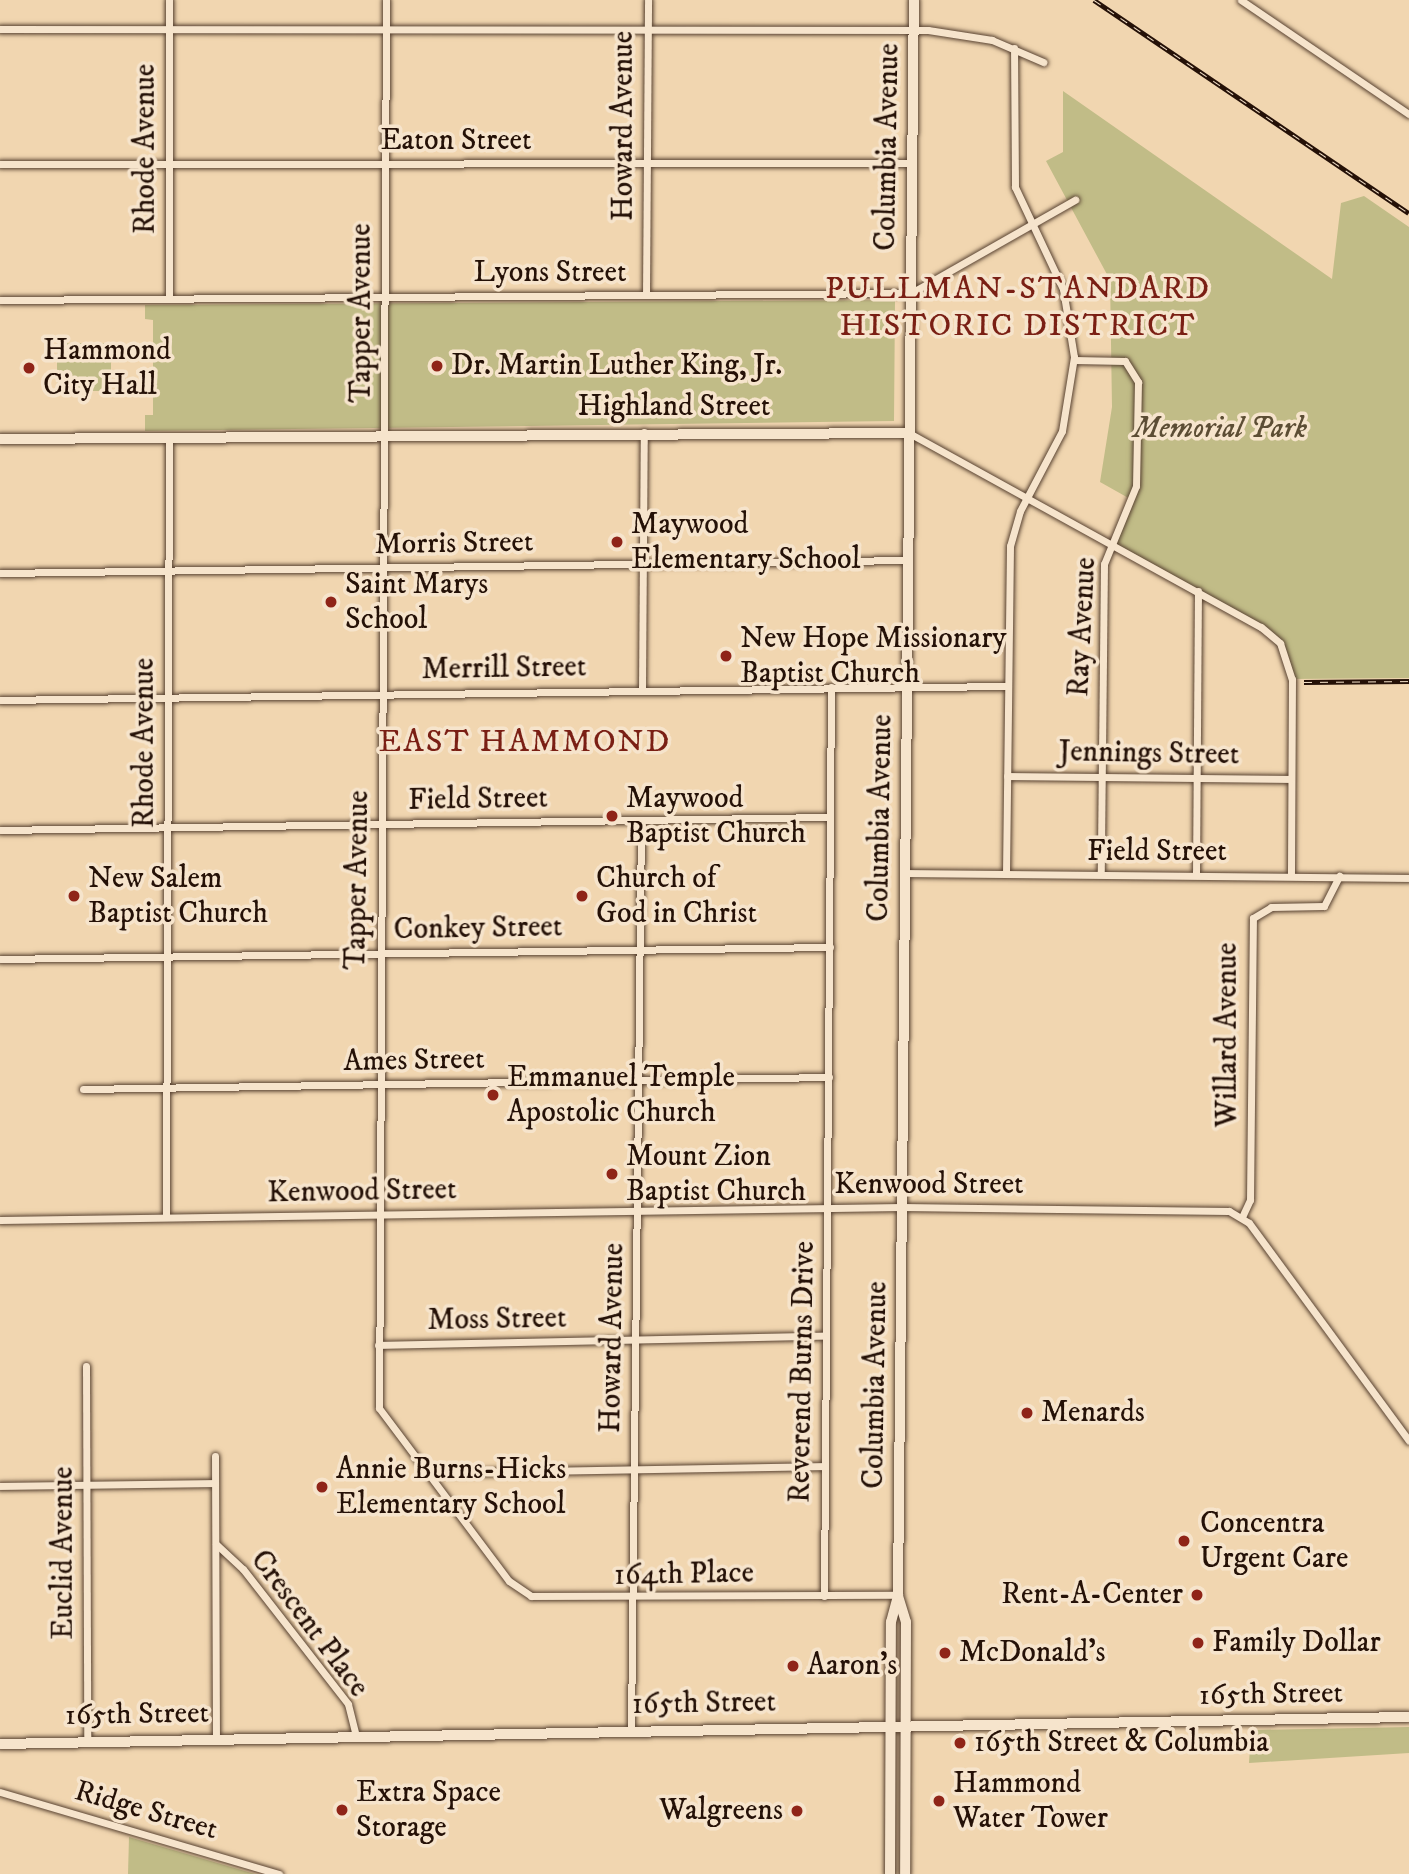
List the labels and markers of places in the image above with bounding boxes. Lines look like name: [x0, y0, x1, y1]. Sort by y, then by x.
place label: Hammond City Hall: [43, 333, 171, 404]
place label: Dr. Martin Luther King, Jr.: [451, 348, 782, 384]
marker: Dr. Martin Luther King, Jr.: [429, 358, 445, 374]
marker: Hammond City Hall: [21, 360, 37, 376]
place label: Maywood Elementary School: [631, 507, 860, 578]
marker: Maywood Elementary School: [609, 534, 625, 550]
place label: Saint Marys School: [345, 567, 488, 638]
marker: Saint Marys School: [323, 594, 339, 610]
place label: New Hope Missionary Baptist Church: [740, 621, 1007, 692]
marker: New Hope Missionary Baptist Church: [718, 648, 734, 664]
place label: Maywood Baptist Church: [626, 781, 806, 852]
marker: Maywood Baptist Church: [604, 808, 620, 824]
place label: New Salem Baptist Church: [88, 861, 268, 931]
place label: Church of God in Christ: [596, 861, 757, 931]
marker: New Salem Baptist Church: [66, 888, 82, 904]
marker: Church of God in Christ: [574, 888, 590, 904]
place label: Emmanuel Temple Apostolic Church: [507, 1060, 735, 1130]
marker: Emmanuel Temple Apostolic Church: [485, 1087, 501, 1103]
place label: Mount Zion Baptist Church: [626, 1139, 806, 1210]
marker: Mount Zion Baptist Church: [604, 1166, 620, 1182]
place label: Menards: [1041, 1395, 1145, 1431]
marker: Menards: [1019, 1405, 1035, 1421]
place label: Annie Burns-Hicks Elementary School: [336, 1452, 566, 1522]
marker: Annie Burns-Hicks Elementary School: [314, 1479, 330, 1495]
place label: Concentra Urgent Care: [1200, 1506, 1348, 1576]
marker: Concentra Urgent Care: [1174, 1531, 1194, 1551]
place label: Rent-A-Center: [1001, 1577, 1183, 1613]
marker: Rent-A-Center: [1189, 1587, 1205, 1603]
place label: Family Dollar: [1212, 1625, 1381, 1661]
place label: McDonald's: [959, 1635, 1106, 1671]
marker: Family Dollar: [1190, 1635, 1206, 1651]
marker: McDonald's: [937, 1645, 953, 1661]
place label: Aaron's: [807, 1648, 897, 1684]
marker: Aaron's: [785, 1658, 801, 1674]
place label: 165th Street & Columbia: [974, 1725, 1269, 1761]
marker: 165th Street & Columbia: [952, 1735, 968, 1751]
place label: Hammond Water Tower: [953, 1766, 1108, 1836]
place label: Extra Space Storage: [356, 1775, 501, 1846]
place label: Walgreens: [659, 1793, 783, 1829]
marker: Hammond Water Tower: [931, 1793, 947, 1809]
marker: Extra Space Storage: [334, 1802, 350, 1818]
marker: Walgreens: [789, 1803, 805, 1819]

